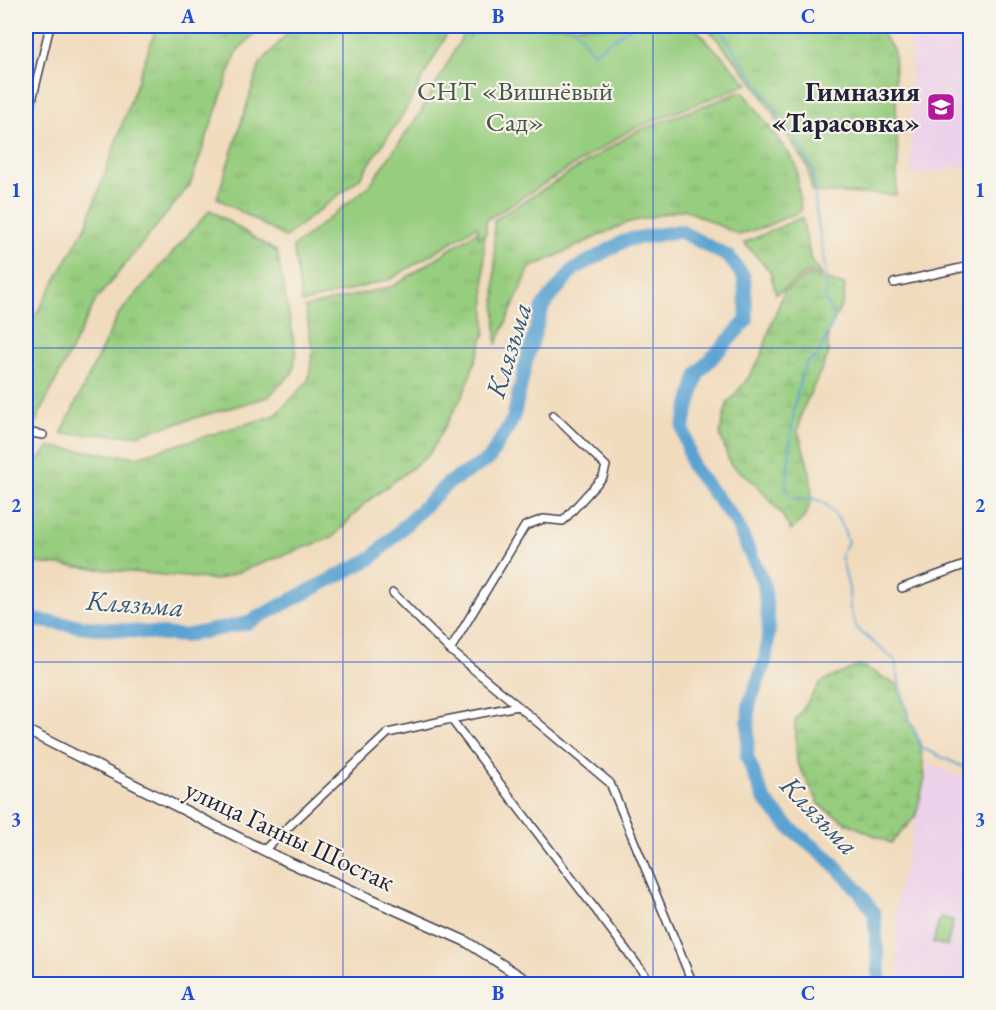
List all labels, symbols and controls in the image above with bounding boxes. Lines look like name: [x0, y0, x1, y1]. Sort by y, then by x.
text: A: [180, 3, 196, 29]
text: B: [492, 3, 504, 29]
text: C: [801, 3, 815, 29]
park label: СНТ «Вишнёвый Сад»: [417, 73, 613, 139]
place label: Гимназия «Тарасовка»: [771, 74, 920, 140]
school or university icon: Гимназия «Тарасовка»: [925, 91, 957, 123]
text: 1: [11, 177, 21, 203]
text: 1: [975, 177, 985, 203]
water label: Клязьма: [476, 298, 540, 403]
text: 2: [11, 492, 22, 518]
text: 2: [975, 492, 986, 518]
water label: Клязьма: [84, 582, 185, 624]
water label: Клязьма: [772, 767, 867, 863]
street label: улица Ганны Шостак: [180, 771, 400, 899]
text: 3: [11, 806, 21, 832]
text: 3: [975, 806, 985, 832]
text: A: [180, 980, 196, 1006]
text: B: [492, 980, 504, 1006]
text: C: [801, 980, 815, 1006]

